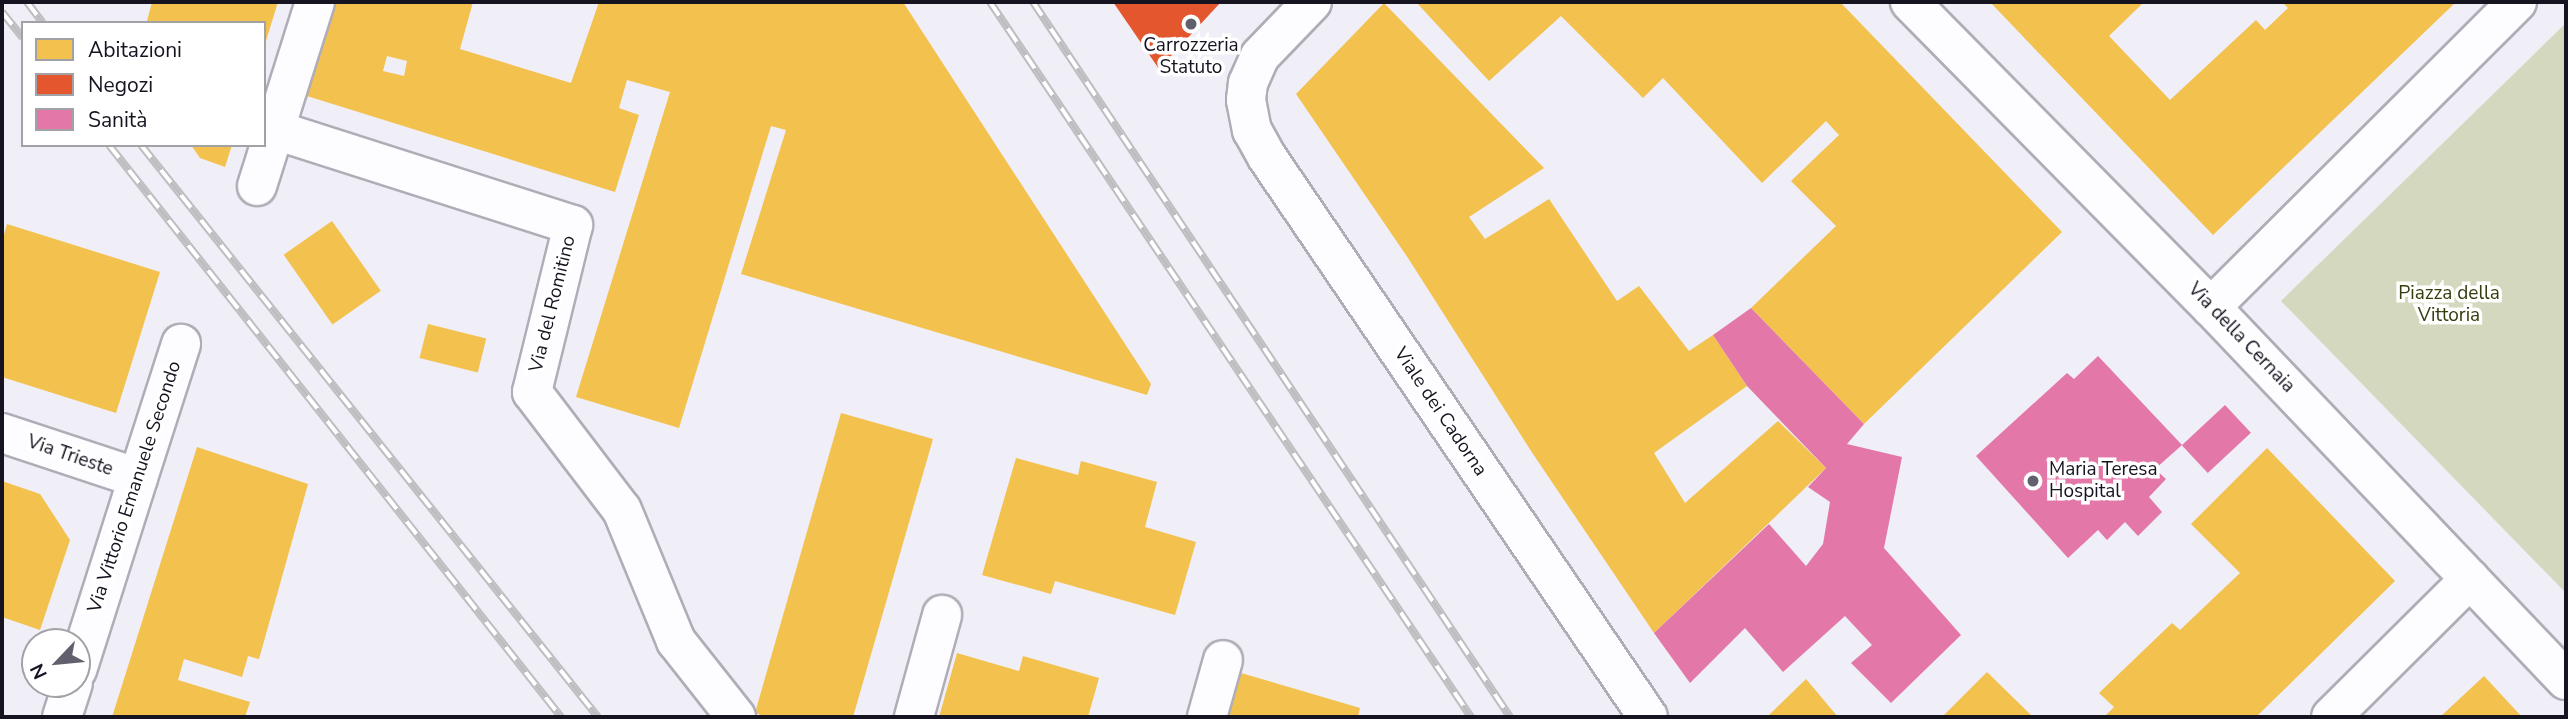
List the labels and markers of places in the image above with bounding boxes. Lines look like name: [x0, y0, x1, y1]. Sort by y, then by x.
marker: Carrozzeria Statuto: [1183, 16, 1199, 32]
place label: Carrozzeria Statuto: [1143, 35, 1239, 79]
place label: Maria Teresa Hospital: [2049, 459, 2158, 503]
marker: Maria Teresa Hospital: [2023, 471, 2043, 491]

